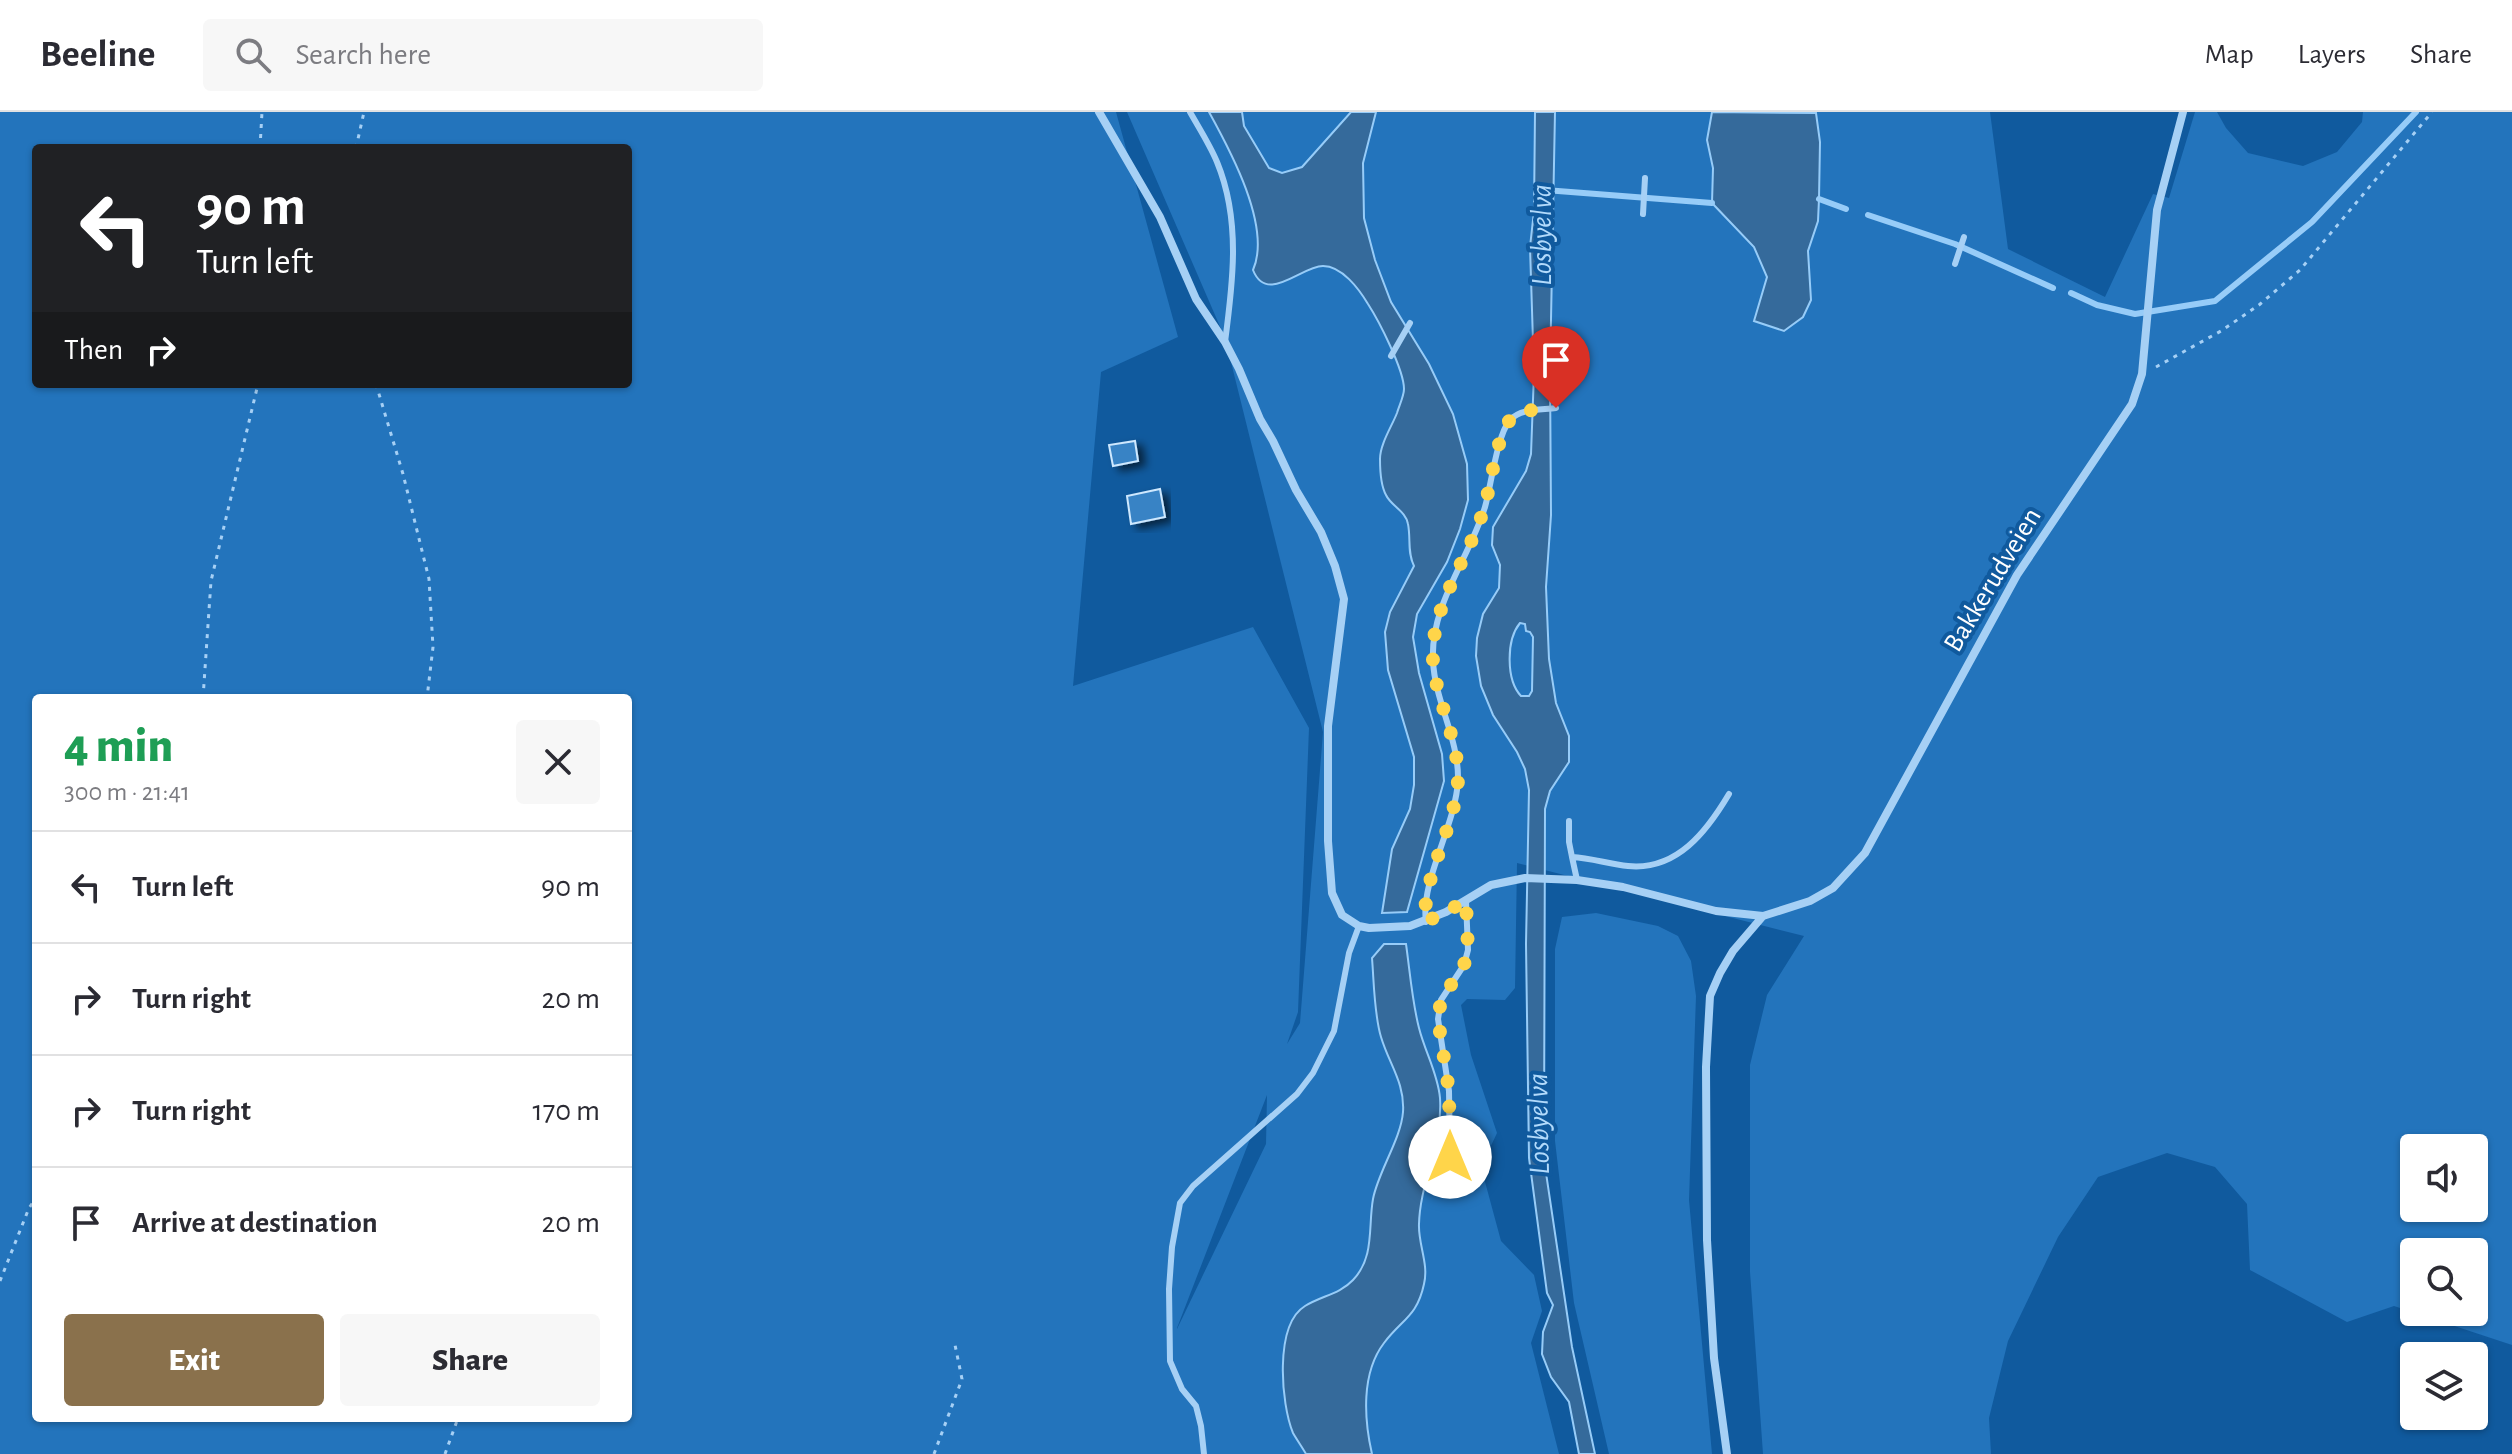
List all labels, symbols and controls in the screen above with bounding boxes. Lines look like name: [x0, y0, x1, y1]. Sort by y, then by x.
search box: [203, 19, 763, 91]
icon: search: [231, 33, 275, 77]
text: Beeline: [40, 36, 155, 74]
text: Search here: [295, 40, 431, 70]
text: Map: [2205, 41, 2254, 69]
text: Layers: [2298, 41, 2366, 69]
text: Share: [2410, 41, 2472, 69]
icon: left: [64, 176, 168, 280]
text: 90 m: [196, 179, 306, 235]
water label: Losbyelva: [1527, 184, 1557, 286]
text: Turn left: [196, 244, 313, 280]
pin: [1522, 326, 1590, 408]
icon: right: [139, 328, 183, 372]
text: Then: [64, 335, 123, 365]
icon: arrive: [1534, 338, 1578, 382]
street label: Bakkerudveien: [1939, 503, 2047, 657]
button: close: [516, 720, 600, 804]
text: 4 min: [64, 723, 173, 771]
text: 300 m · 21:41: [64, 779, 190, 805]
icon: left: [64, 865, 108, 909]
text: Turn left: [132, 872, 233, 902]
text: 90 m: [541, 872, 600, 902]
icon: right: [64, 977, 108, 1021]
text: Turn right: [132, 984, 251, 1014]
text: 20 m: [542, 984, 600, 1014]
water label: Losbyelva: [1523, 1073, 1555, 1175]
icon: right: [64, 1089, 108, 1133]
text: Turn right: [132, 1096, 251, 1126]
text: 170 m: [532, 1096, 600, 1126]
position arrow: [1408, 1115, 1492, 1199]
map controls: [2400, 1134, 2488, 1430]
button: sound: [2400, 1134, 2488, 1222]
icon: arrive: [64, 1201, 108, 1245]
text: Arrive at destination: [132, 1208, 378, 1238]
text: 20 m: [542, 1208, 600, 1238]
button: search: [2400, 1238, 2488, 1326]
button: Exit: [64, 1314, 324, 1406]
button: Share: [340, 1314, 600, 1406]
button: layers: [2400, 1342, 2488, 1430]

